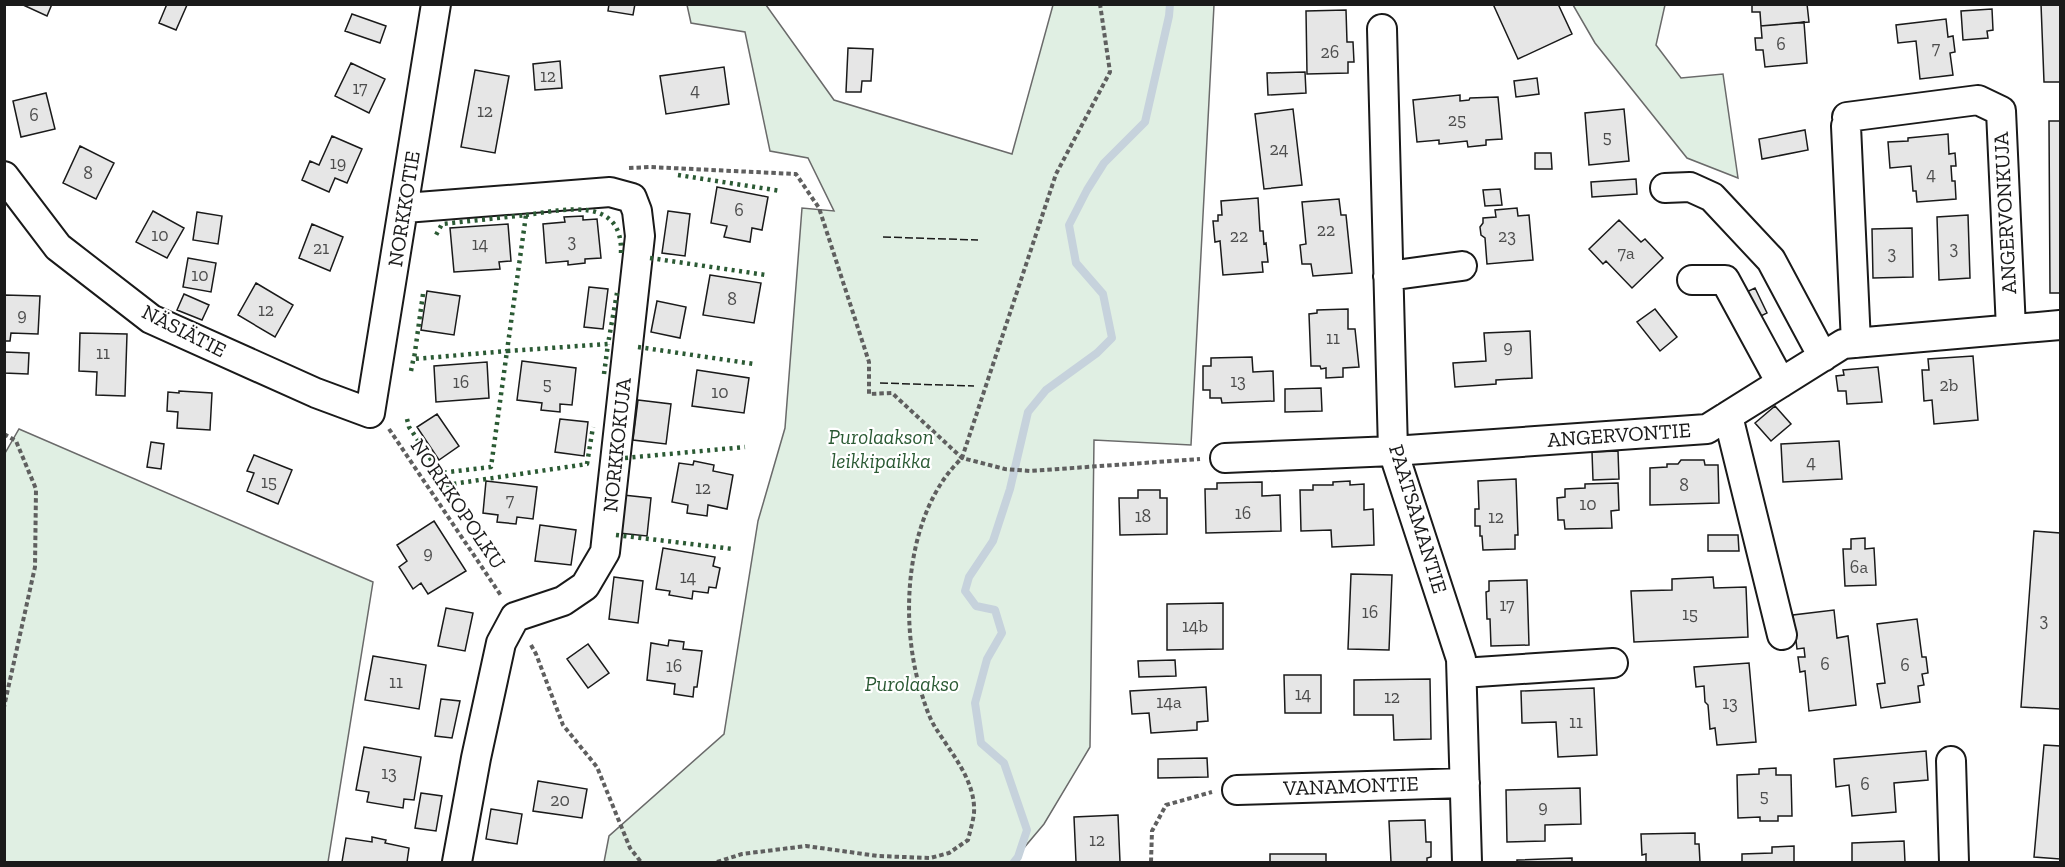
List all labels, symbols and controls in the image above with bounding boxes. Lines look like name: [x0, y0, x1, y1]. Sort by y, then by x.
house number: 6: [1776, 33, 1786, 55]
house number: 7: [1932, 37, 1941, 59]
house number: 26: [1321, 41, 1339, 63]
house number: 12: [540, 65, 556, 87]
house number: 17: [352, 77, 368, 99]
house number: 4: [690, 79, 700, 101]
house number: 12: [477, 100, 493, 122]
house number: 6: [29, 104, 39, 126]
house number: 25: [1448, 109, 1466, 131]
house number: 5: [1602, 126, 1612, 148]
street label: ANGERVONKUJA: [1988, 131, 2021, 295]
house number: 24: [1270, 138, 1289, 160]
street label: NORKKOTIE: [382, 149, 425, 269]
house number: 19: [330, 152, 346, 174]
house number: 8: [83, 162, 93, 184]
house number: 4: [1926, 163, 1936, 185]
house number: 6: [734, 199, 744, 221]
house number: 22: [1317, 219, 1335, 241]
house number: 10: [151, 224, 169, 246]
house number: 22: [1230, 225, 1248, 247]
house number: 23: [1498, 225, 1516, 247]
house number: 3: [568, 230, 577, 252]
house number: 14: [472, 233, 489, 255]
house number: 21: [313, 237, 329, 259]
house number: 3: [1950, 237, 1959, 259]
house number: 7a: [1617, 242, 1635, 264]
house number: 3: [1888, 242, 1897, 264]
house number: 10: [191, 264, 209, 286]
house number: 8: [727, 288, 737, 310]
street label: NÄSIÄTIE: [138, 299, 231, 362]
house number: 12: [258, 299, 274, 321]
house number: 9: [17, 304, 27, 326]
house number: 11: [1326, 327, 1340, 349]
house number: 9: [1503, 336, 1513, 358]
house number: 11: [96, 342, 110, 364]
house number: 13: [1230, 370, 1246, 392]
house number: 16: [453, 371, 469, 393]
house number: 5: [542, 373, 552, 395]
house number: 2b: [1940, 374, 1958, 396]
street label: NORKKOKUJA: [597, 376, 636, 513]
house number: 10: [711, 381, 729, 403]
street label: ANGERVONTIE: [1546, 417, 1692, 452]
park label: Purolaakson leikkipaikka: [828, 424, 934, 473]
street label: NORKKOPOLKU: [406, 434, 511, 574]
street label: PAATSAMANTIE: [1384, 441, 1453, 596]
house number: 4: [1806, 451, 1816, 473]
house number: 15: [261, 471, 277, 493]
house number: 8: [1679, 474, 1689, 496]
house number: 12: [695, 477, 711, 499]
house number: 7: [506, 489, 515, 511]
house number: 10: [1579, 493, 1597, 515]
house number: 16: [1235, 502, 1251, 524]
house number: 18: [1135, 505, 1151, 527]
house number: 12: [1488, 506, 1504, 528]
house number: 9: [423, 542, 433, 564]
house number: 6a: [1850, 556, 1868, 578]
house number: 14: [680, 566, 697, 588]
house number: 17: [1499, 594, 1515, 616]
house number: 16: [1362, 601, 1378, 623]
house number: 15: [1682, 603, 1698, 625]
house number: 3: [2040, 609, 2049, 631]
house number: 14b: [1182, 615, 1208, 637]
house number: 6: [1820, 653, 1830, 675]
house number: 6: [1900, 654, 1910, 676]
house number: 16: [666, 655, 682, 677]
house number: 11: [389, 671, 403, 693]
park label: Purolaakso: [865, 671, 959, 696]
house number: 14: [1295, 683, 1312, 705]
house number: 12: [1384, 686, 1400, 708]
house number: 14a: [1156, 691, 1182, 713]
house number: 13: [1722, 692, 1738, 714]
house number: 11: [1569, 711, 1583, 733]
house number: 13: [381, 762, 397, 784]
street label: VANAMONTIE: [1282, 771, 1419, 800]
house number: 6: [1860, 773, 1870, 795]
house number: 5: [1759, 785, 1769, 807]
house number: 20: [550, 789, 570, 811]
house number: 9: [1538, 796, 1548, 818]
house number: 12: [1089, 829, 1105, 851]

